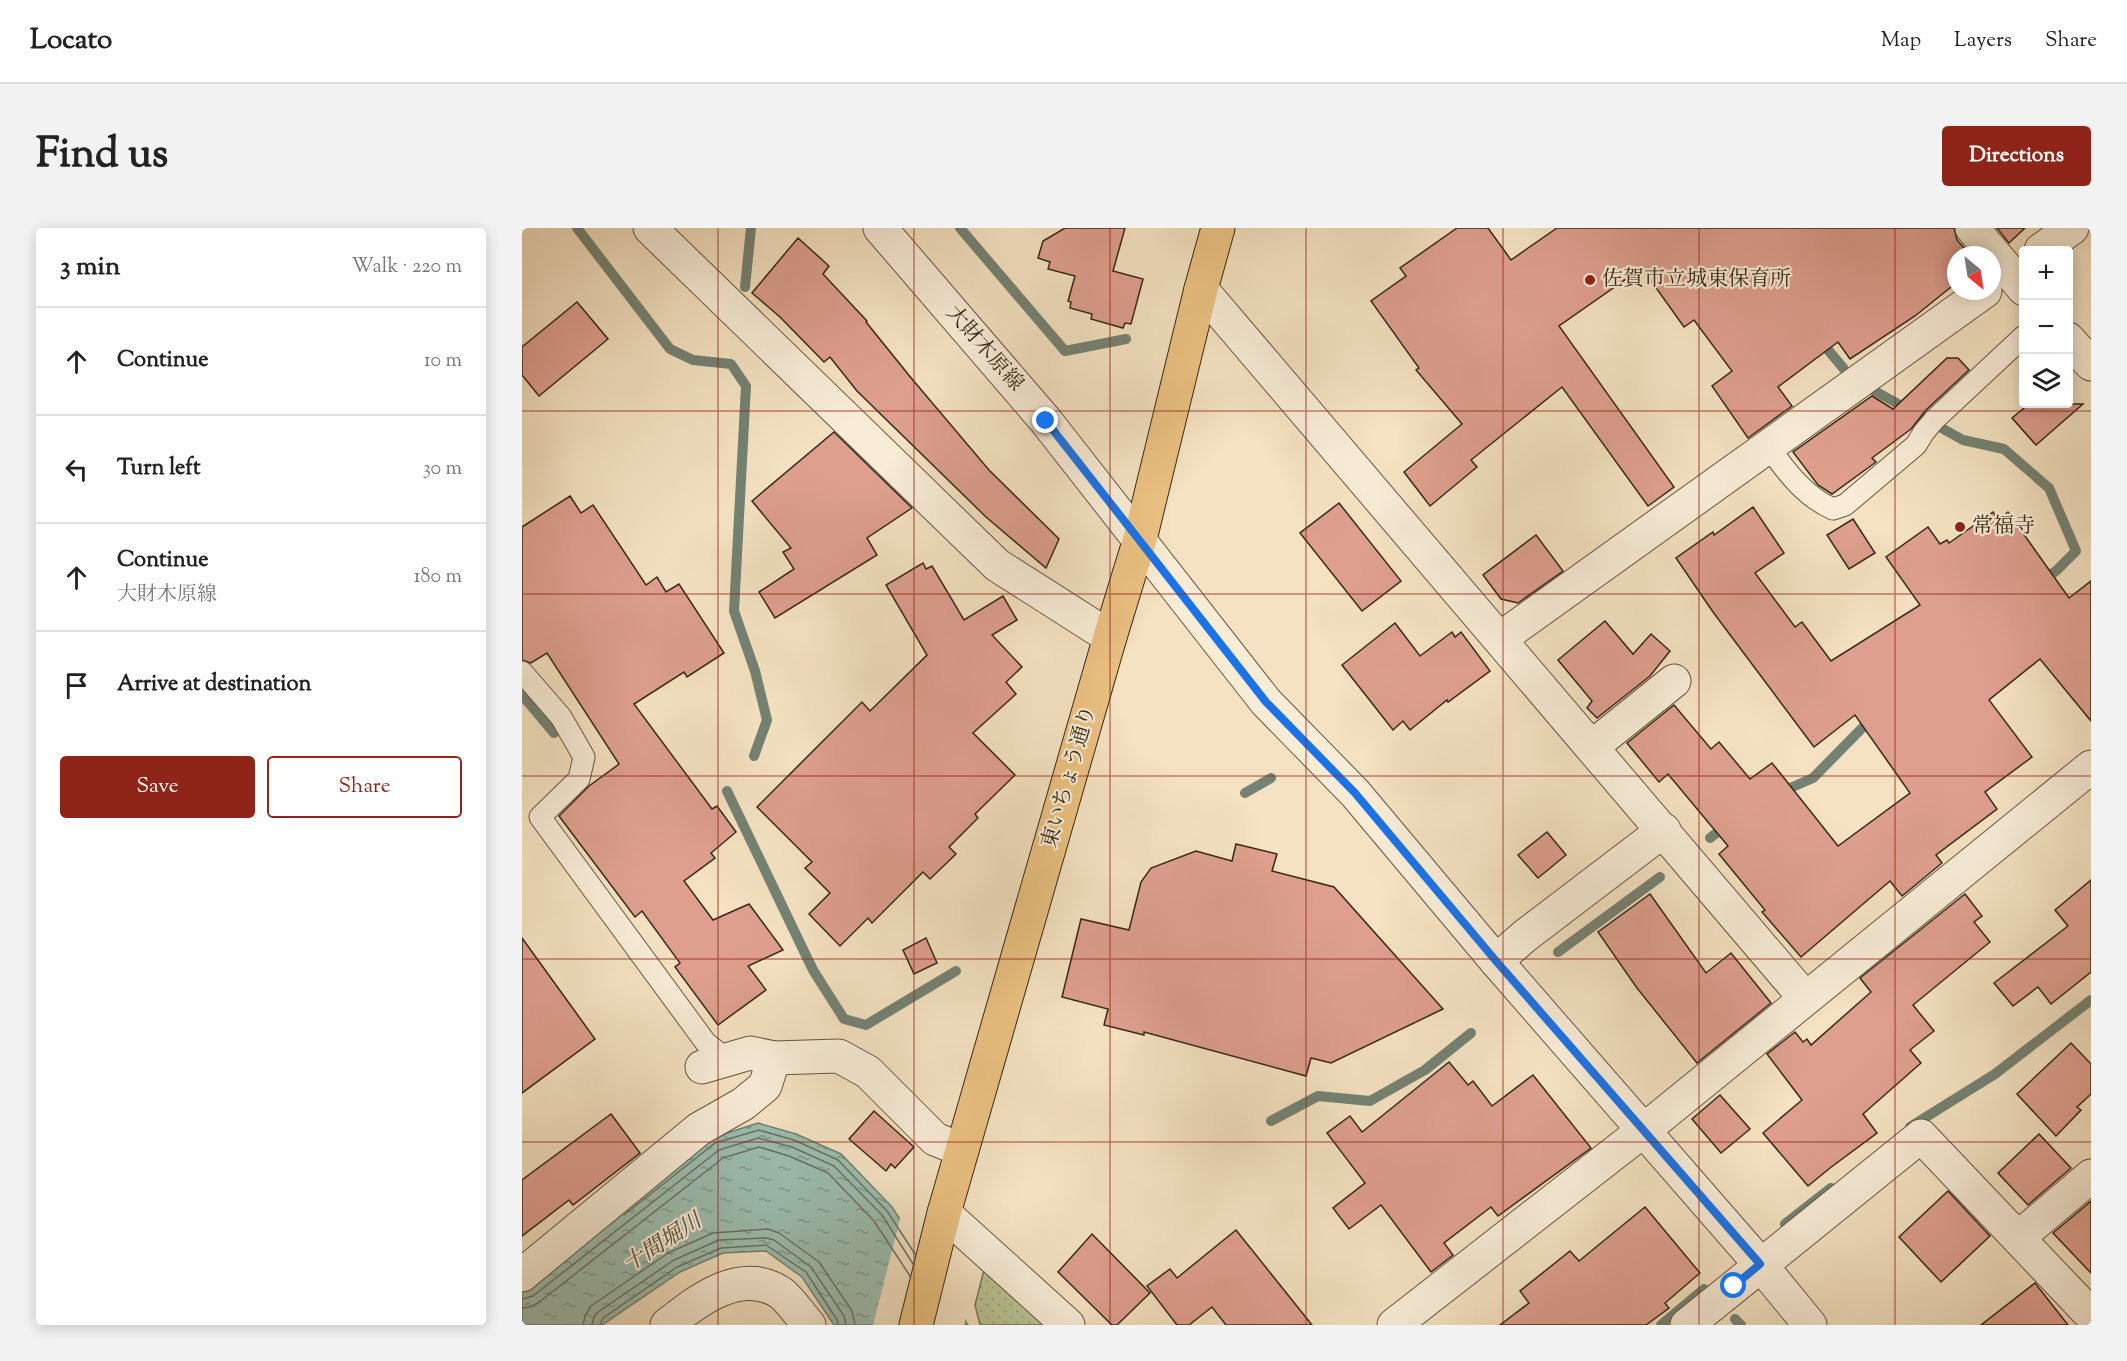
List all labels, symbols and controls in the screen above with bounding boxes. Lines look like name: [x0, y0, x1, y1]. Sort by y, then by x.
text: Locato: [30, 21, 112, 61]
text: Map: [1881, 26, 1921, 56]
text: Layers: [1954, 26, 2012, 56]
text: Share: [2045, 26, 2097, 56]
text: Find us: [36, 126, 168, 186]
button: Directions: [1942, 126, 2091, 186]
north arrow: [1947, 246, 2001, 300]
map controls: [2019, 246, 2073, 408]
button: +: [2019, 246, 2073, 300]
text: 3 min: [60, 249, 120, 286]
text: Walk · 220 m: [351, 253, 462, 282]
place label: 佐賀市立城東保育所: [1602, 265, 1791, 295]
marker: 佐賀市立城東保育所: [1583, 273, 1597, 287]
street label: 大財木原線: [938, 300, 1030, 398]
button: −: [2019, 300, 2073, 354]
icon: ahead: [60, 345, 93, 378]
text: Continue: [117, 345, 208, 377]
text: 10 m: [424, 347, 462, 376]
button: layers: [2019, 354, 2073, 408]
route end: [1032, 407, 1058, 433]
icon: left: [60, 453, 93, 486]
text: Turn left: [117, 453, 200, 485]
text: 30 m: [423, 455, 462, 484]
place label: 常福寺: [1972, 512, 2035, 542]
marker: 常福寺: [1953, 520, 1967, 534]
text: Continue: [117, 545, 208, 577]
icon: ahead: [60, 561, 93, 594]
text: 180 m: [414, 563, 462, 592]
text: 大財木原線: [117, 581, 217, 610]
icon: arrive: [60, 669, 93, 702]
text: Arrive at destination: [117, 669, 312, 701]
street label: 東いちょう通り: [1035, 702, 1105, 852]
button: Save: [60, 756, 255, 818]
button: Share: [267, 756, 462, 818]
water label: 十間堀川: [617, 1206, 710, 1281]
route start: [1720, 1272, 1746, 1298]

